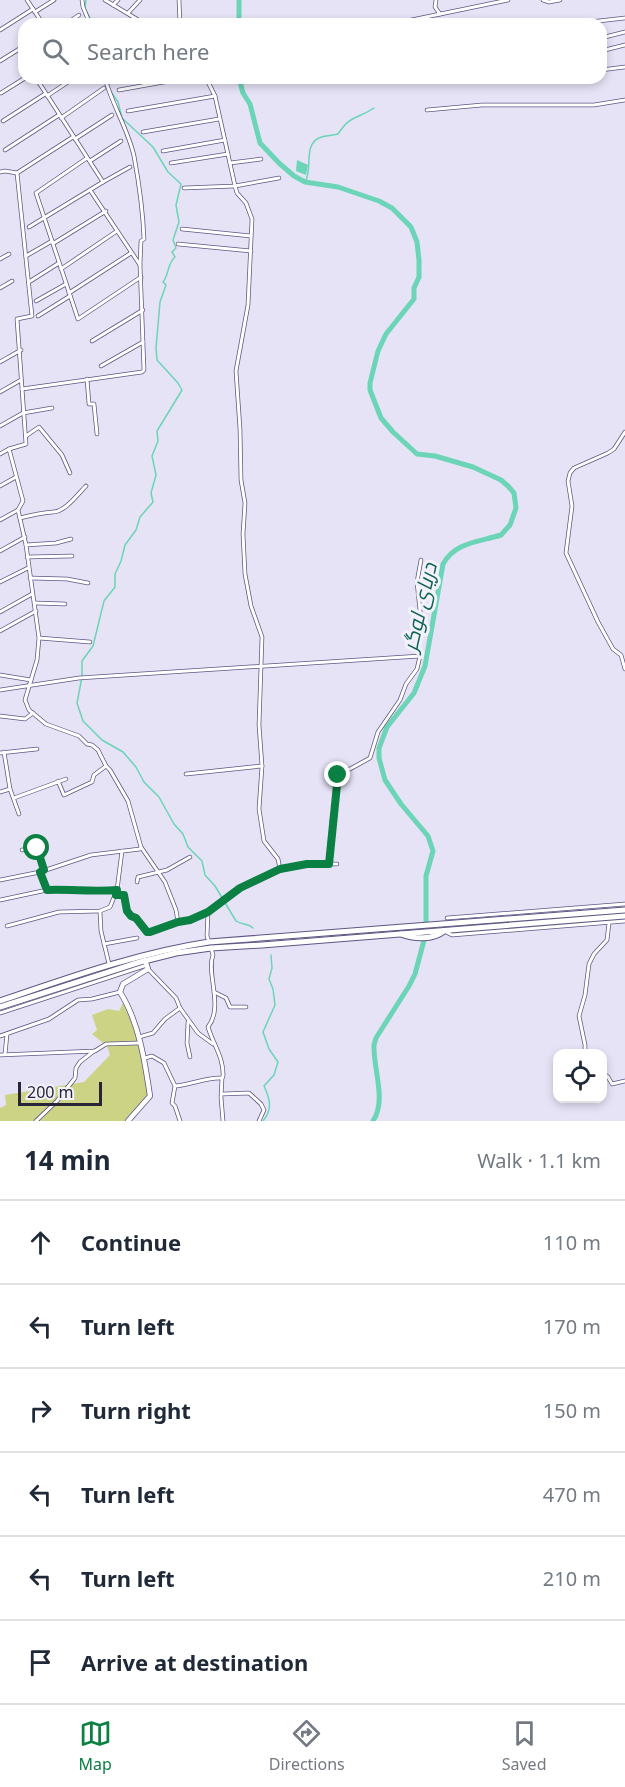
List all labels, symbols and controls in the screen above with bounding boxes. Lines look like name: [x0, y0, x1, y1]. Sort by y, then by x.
search box: [18, 18, 607, 84]
icon: search: [39, 35, 72, 68]
text: Search here: [87, 36, 209, 66]
water label: دریای لوگر: [395, 559, 443, 657]
route end: [324, 761, 350, 787]
route start: [23, 834, 49, 860]
map controls: [553, 1049, 607, 1103]
button: locate: [553, 1049, 607, 1103]
scale bar: [18, 1079, 102, 1106]
text: 200 m: [27, 1081, 74, 1103]
text: 14 min: [24, 1142, 111, 1178]
text: Walk · 1.1 km: [477, 1147, 601, 1174]
icon: ahead: [24, 1226, 57, 1259]
text: Continue: [81, 1227, 181, 1257]
text: 110 m: [543, 1229, 601, 1256]
icon: left: [24, 1310, 57, 1343]
text: Turn left: [81, 1311, 175, 1341]
text: 170 m: [543, 1313, 601, 1340]
icon: right: [24, 1394, 57, 1427]
text: Turn right: [81, 1395, 191, 1425]
text: 150 m: [543, 1397, 601, 1424]
icon: left: [24, 1478, 57, 1511]
text: Turn left: [81, 1479, 175, 1509]
text: 470 m: [543, 1481, 601, 1508]
icon: left: [24, 1562, 57, 1595]
text: Turn left: [81, 1563, 175, 1593]
text: 210 m: [543, 1565, 601, 1592]
icon: arrive: [24, 1646, 57, 1679]
text: Arrive at destination: [81, 1647, 308, 1677]
tab: Map: [78, 1717, 112, 1775]
tab: Directions: [269, 1717, 345, 1775]
tab: Saved: [502, 1717, 546, 1775]

